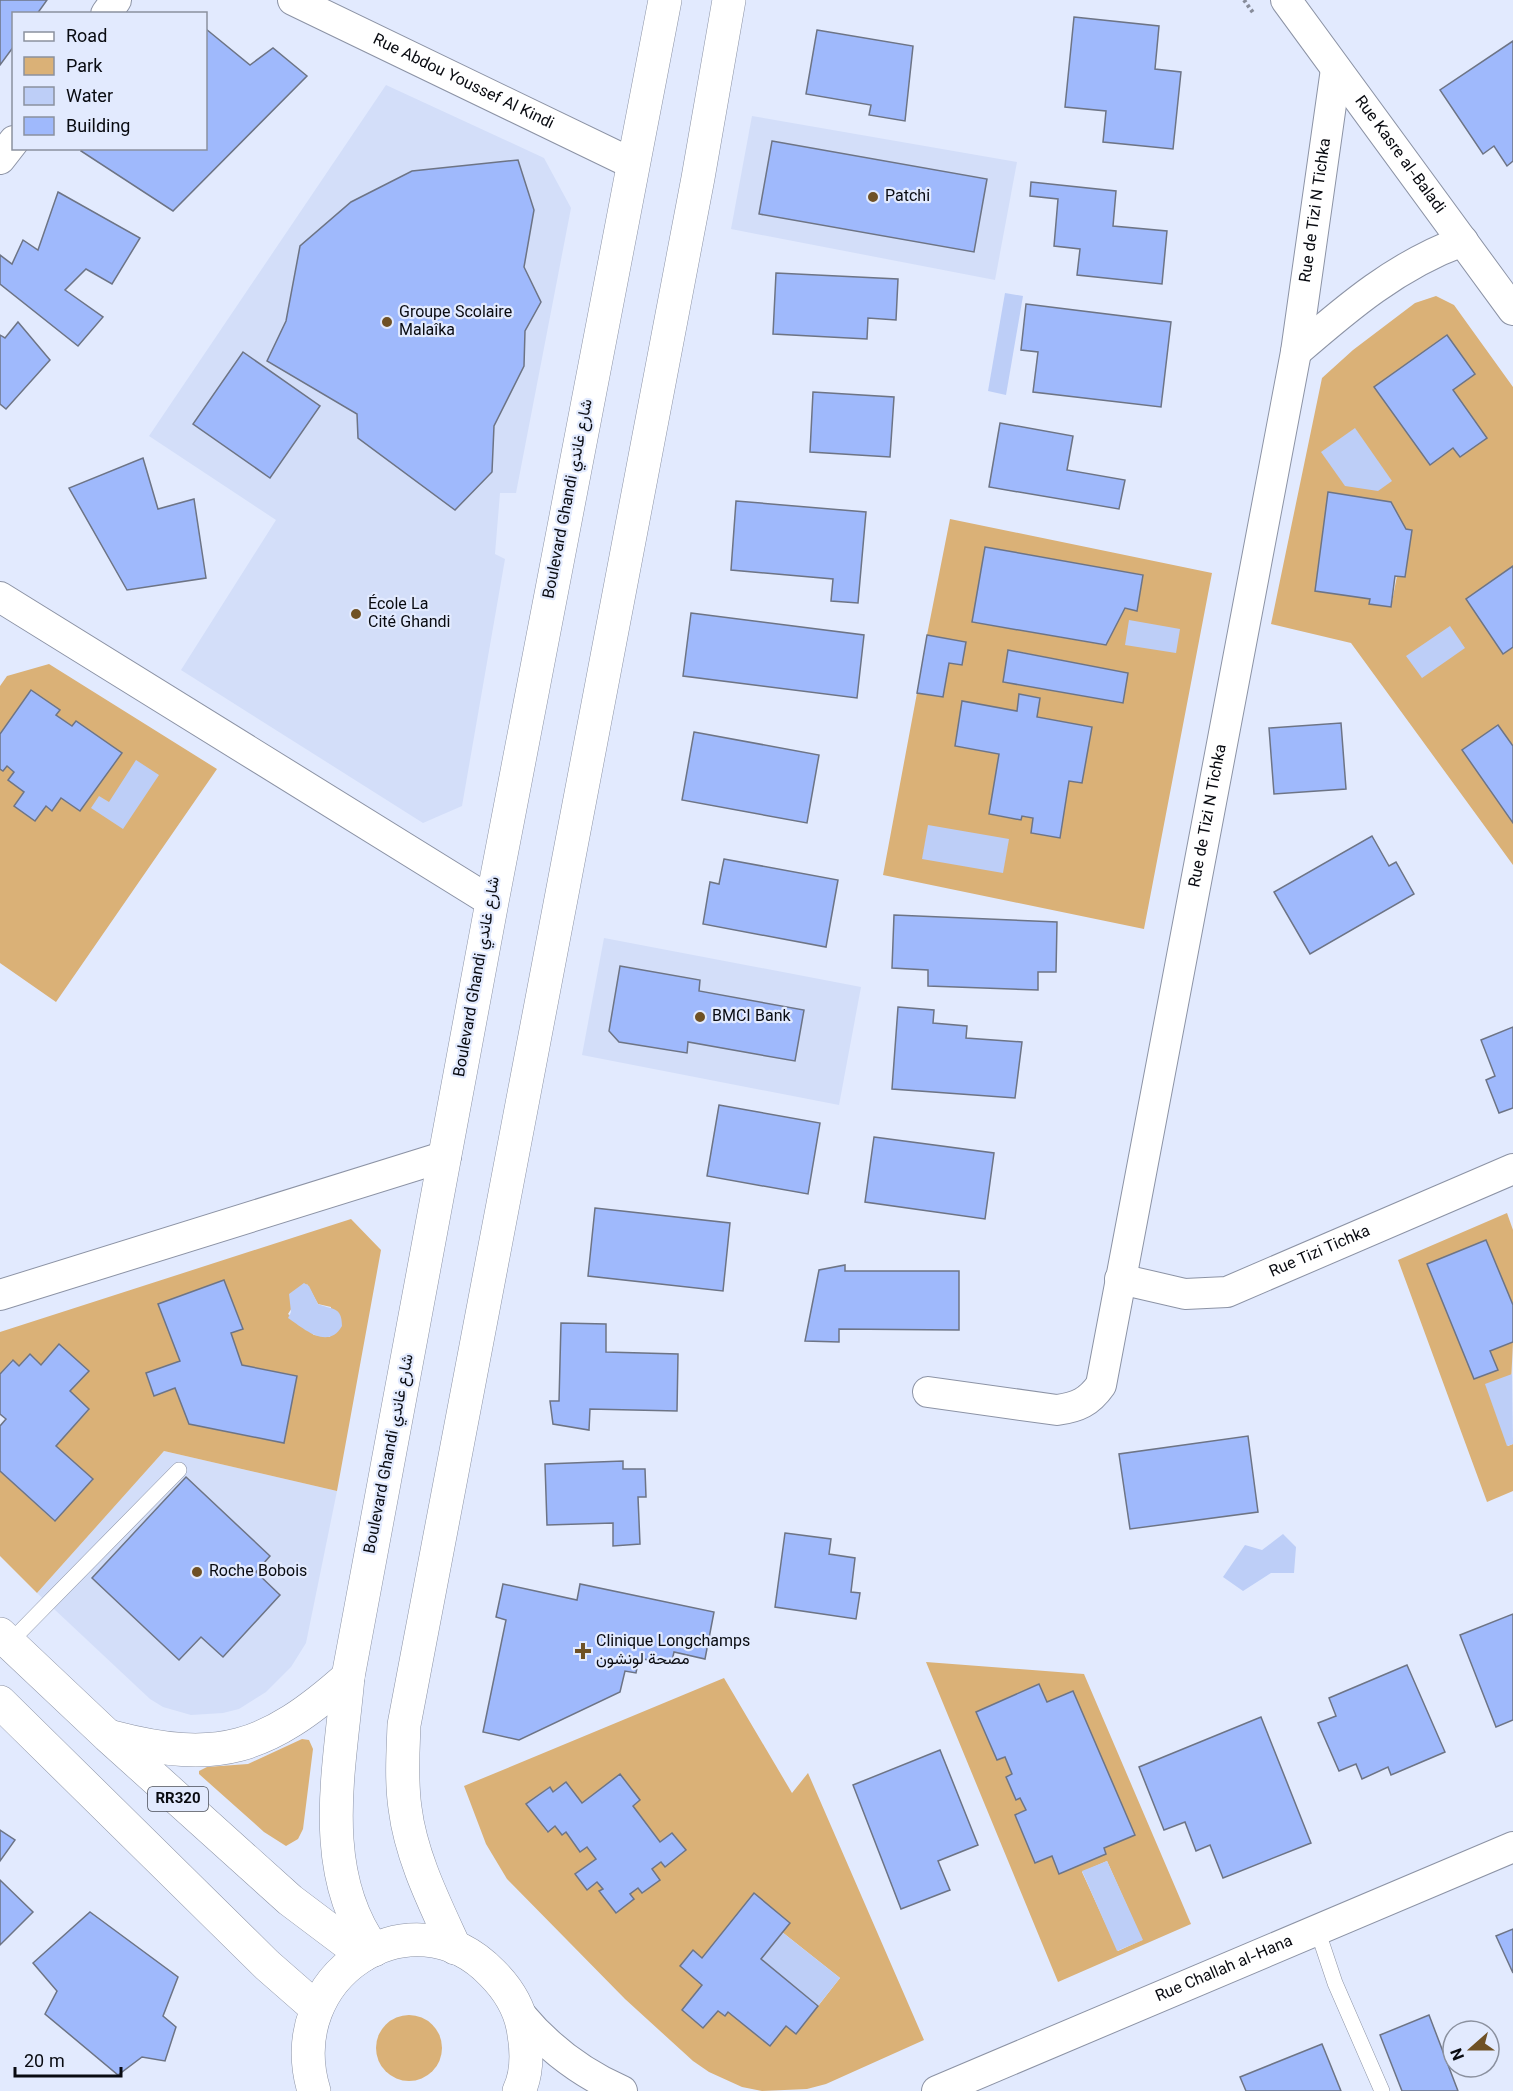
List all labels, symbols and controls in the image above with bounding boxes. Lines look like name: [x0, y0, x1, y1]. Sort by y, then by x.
legend: [12, 12, 207, 150]
text: Road: [66, 24, 107, 52]
street label: Rue Abdou Youssef Al Kindi: [368, 28, 558, 136]
text: Park: [66, 54, 103, 82]
text: Water: [66, 84, 113, 112]
street label: Rue Kasre al-Baladi: [1348, 91, 1451, 219]
text: Building: [66, 114, 130, 142]
street label: Rue de Tizi N Tichka: [1293, 137, 1339, 284]
place label: Patchi: [885, 185, 930, 210]
marker: Patchi: [866, 190, 880, 204]
place label: Groupe Scolaire Malaîka: [399, 301, 512, 344]
marker: Groupe Scolaire Malaîka: [380, 315, 394, 329]
street label: Boulevard Ghandi شارع غاندي: [537, 397, 601, 601]
place label: École La Cité Ghandi: [368, 593, 450, 636]
marker: École La Cité Ghandi: [349, 607, 363, 621]
street label: Rue de Tizi N Tichka: [1183, 742, 1234, 890]
street label: Boulevard Ghandi شارع غاندي: [448, 875, 508, 1079]
place label: BMCI Bank: [712, 1005, 792, 1030]
marker: BMCI Bank: [693, 1010, 707, 1024]
street label: Rue Tizi Tichka: [1266, 1219, 1374, 1285]
street label: Boulevard Ghandi شارع غاندي: [358, 1352, 422, 1556]
place label: Roche Bobois: [209, 1560, 307, 1585]
marker: Roche Bobois: [190, 1565, 204, 1579]
place label: Clinique Longchamps مصحة لونشون: [596, 1630, 750, 1673]
marker: Clinique Longchamps مصحة لونشون: [574, 1642, 592, 1660]
road number: RR320: [148, 1787, 208, 1811]
street label: Rue Challah al-Hana: [1152, 1929, 1297, 2009]
north arrow: [1441, 2019, 1501, 2079]
scale bar: [15, 2040, 122, 2078]
text: N: [1446, 2044, 1473, 2063]
text: 20 m: [24, 2049, 65, 2077]

